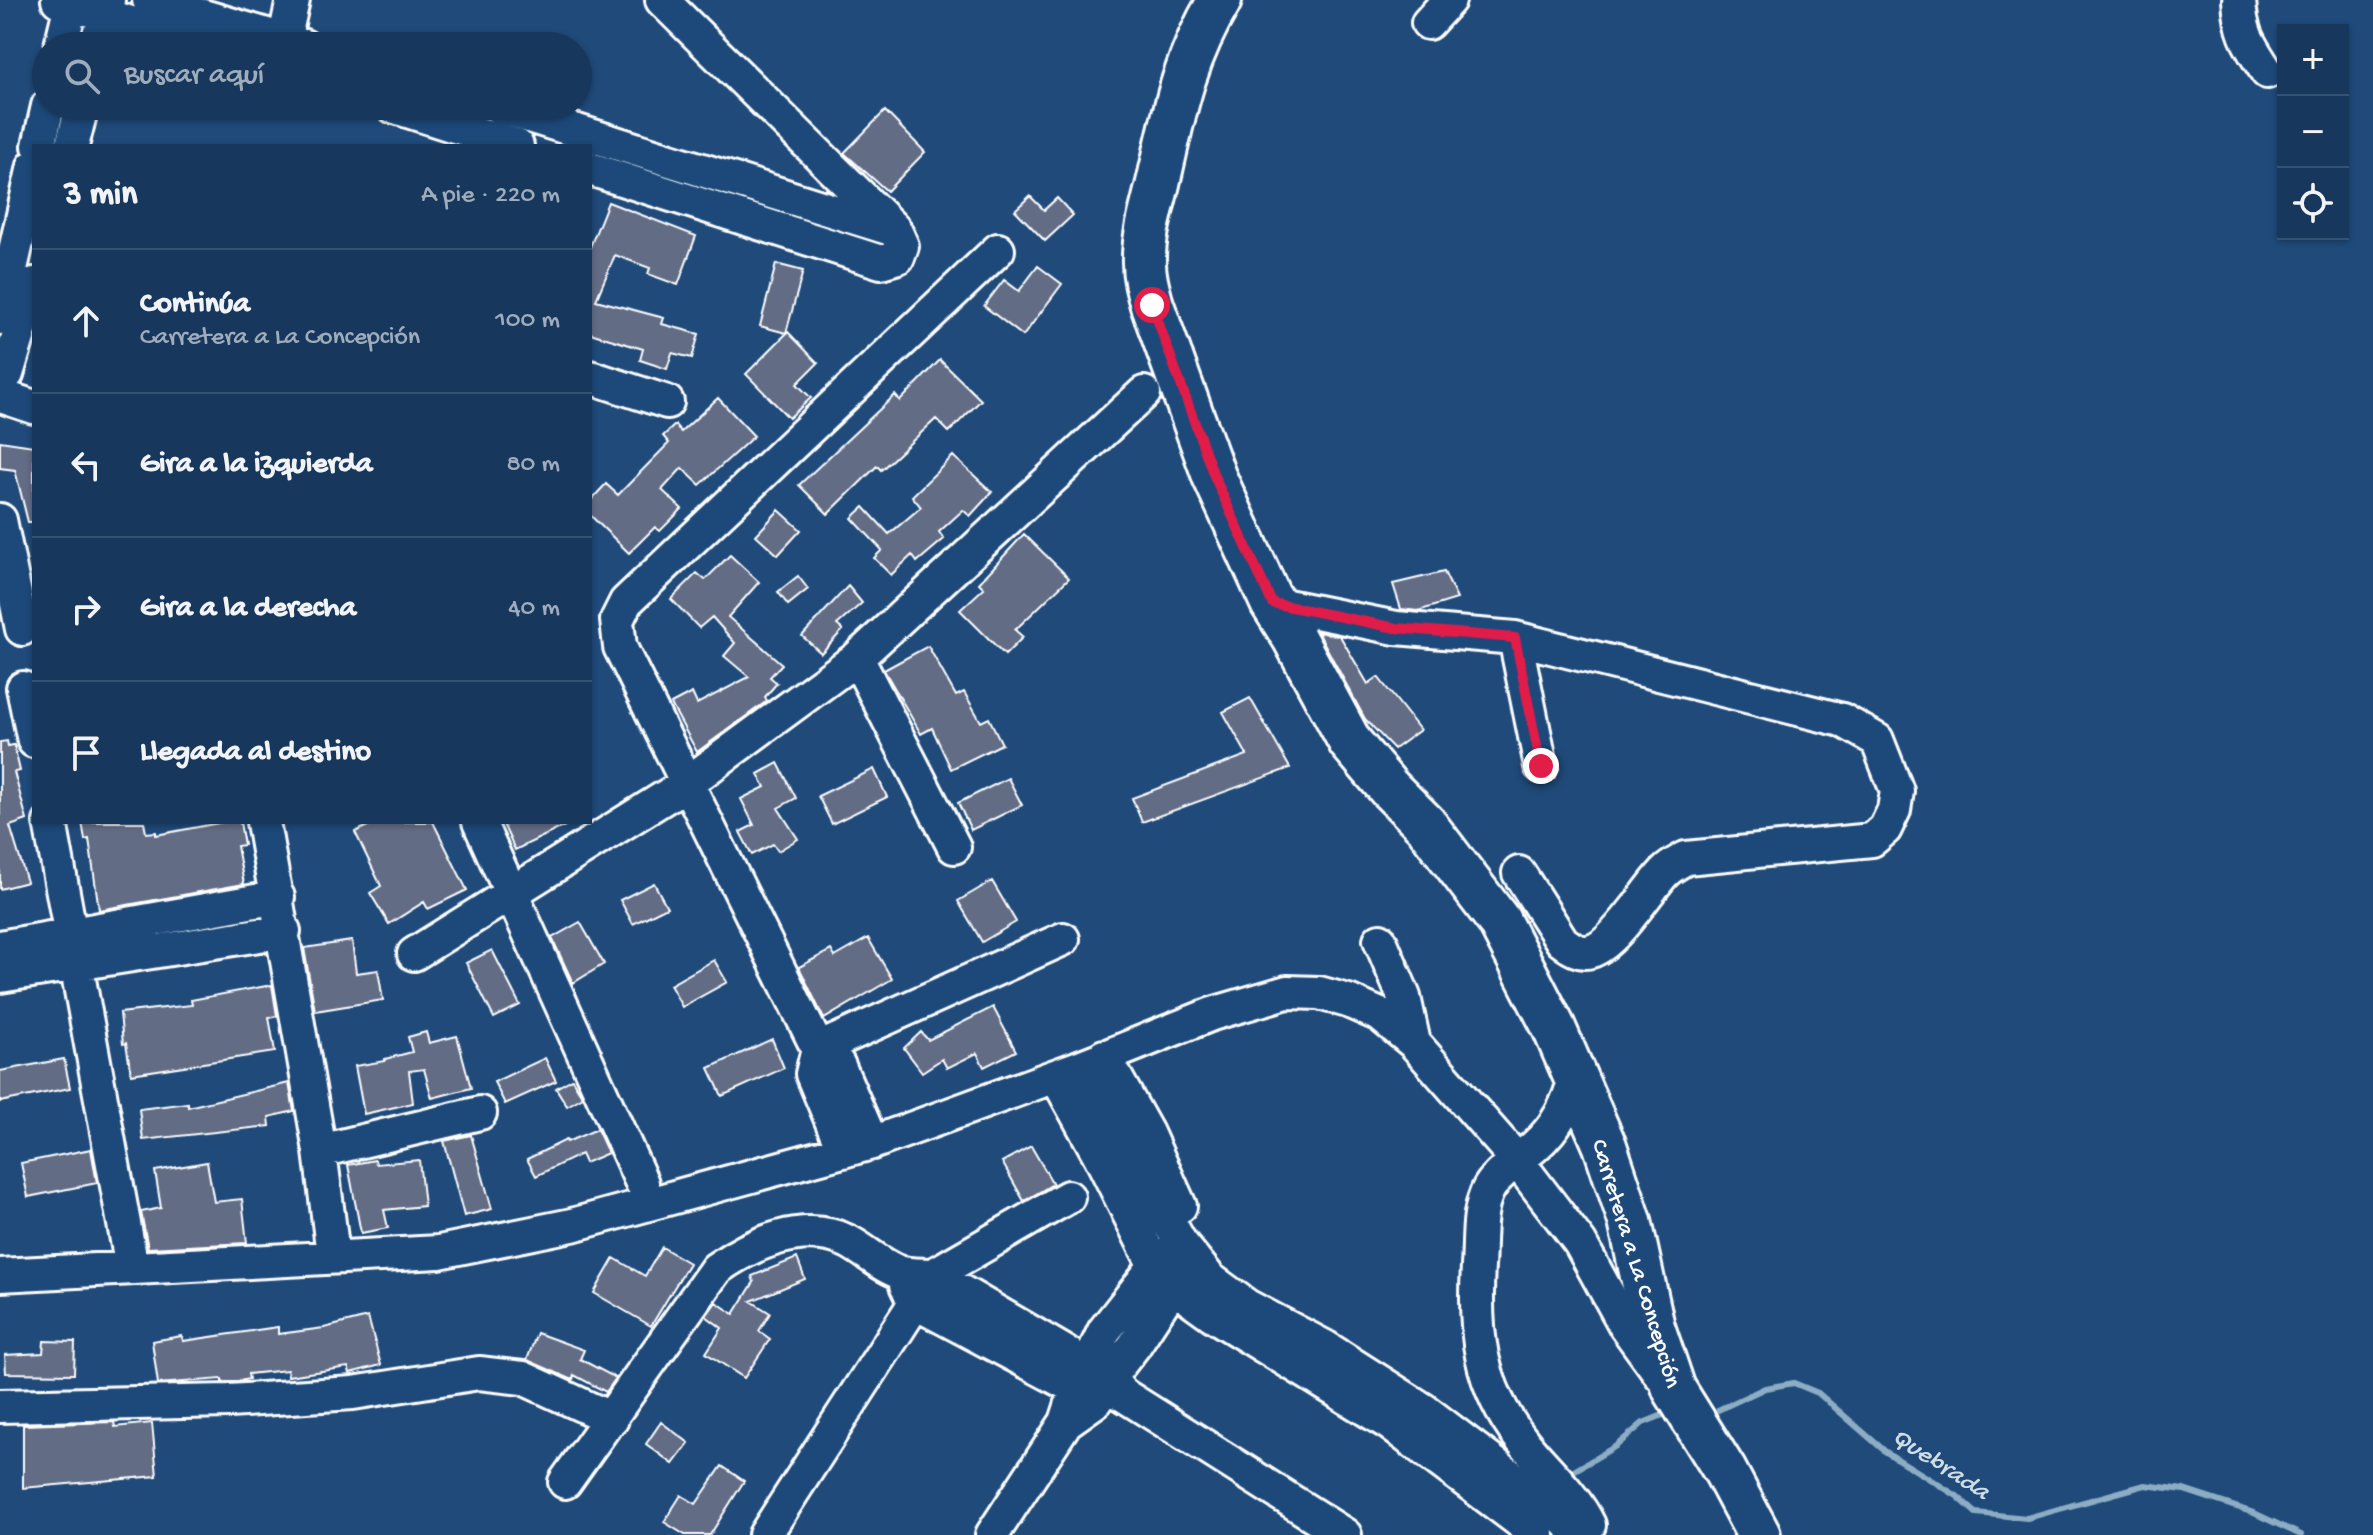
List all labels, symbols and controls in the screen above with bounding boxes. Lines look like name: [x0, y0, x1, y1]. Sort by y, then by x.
map controls: [2277, 24, 2349, 240]
button: +: [2277, 24, 2349, 96]
search box: [32, 32, 592, 120]
icon: search: [60, 54, 104, 98]
text: Buscar aquí: [124, 59, 264, 94]
button: −: [2277, 96, 2349, 168]
button: locate: [2277, 168, 2349, 240]
text: 3 min: [64, 176, 137, 216]
text: A pie · 220 m: [421, 181, 560, 212]
route start: [1134, 287, 1170, 323]
text: Continúa: [140, 288, 250, 323]
icon: ahead: [64, 299, 108, 343]
text: 100 m: [495, 306, 560, 337]
text: Carretera a La Concepción: [140, 323, 420, 354]
icon: left: [64, 443, 108, 487]
text: Gira a la izquierda: [140, 448, 373, 483]
text: 80 m: [506, 450, 560, 481]
icon: right: [64, 587, 108, 631]
text: Gira a la derecha: [140, 592, 356, 627]
text: 40 m: [508, 594, 560, 625]
icon: arrive: [64, 731, 108, 775]
text: Llegada al destino: [140, 736, 371, 771]
route end: [1523, 748, 1559, 784]
street label: Carretera a La Concepción: [1583, 1136, 1687, 1393]
water label: Quebrada: [1885, 1423, 1995, 1510]

